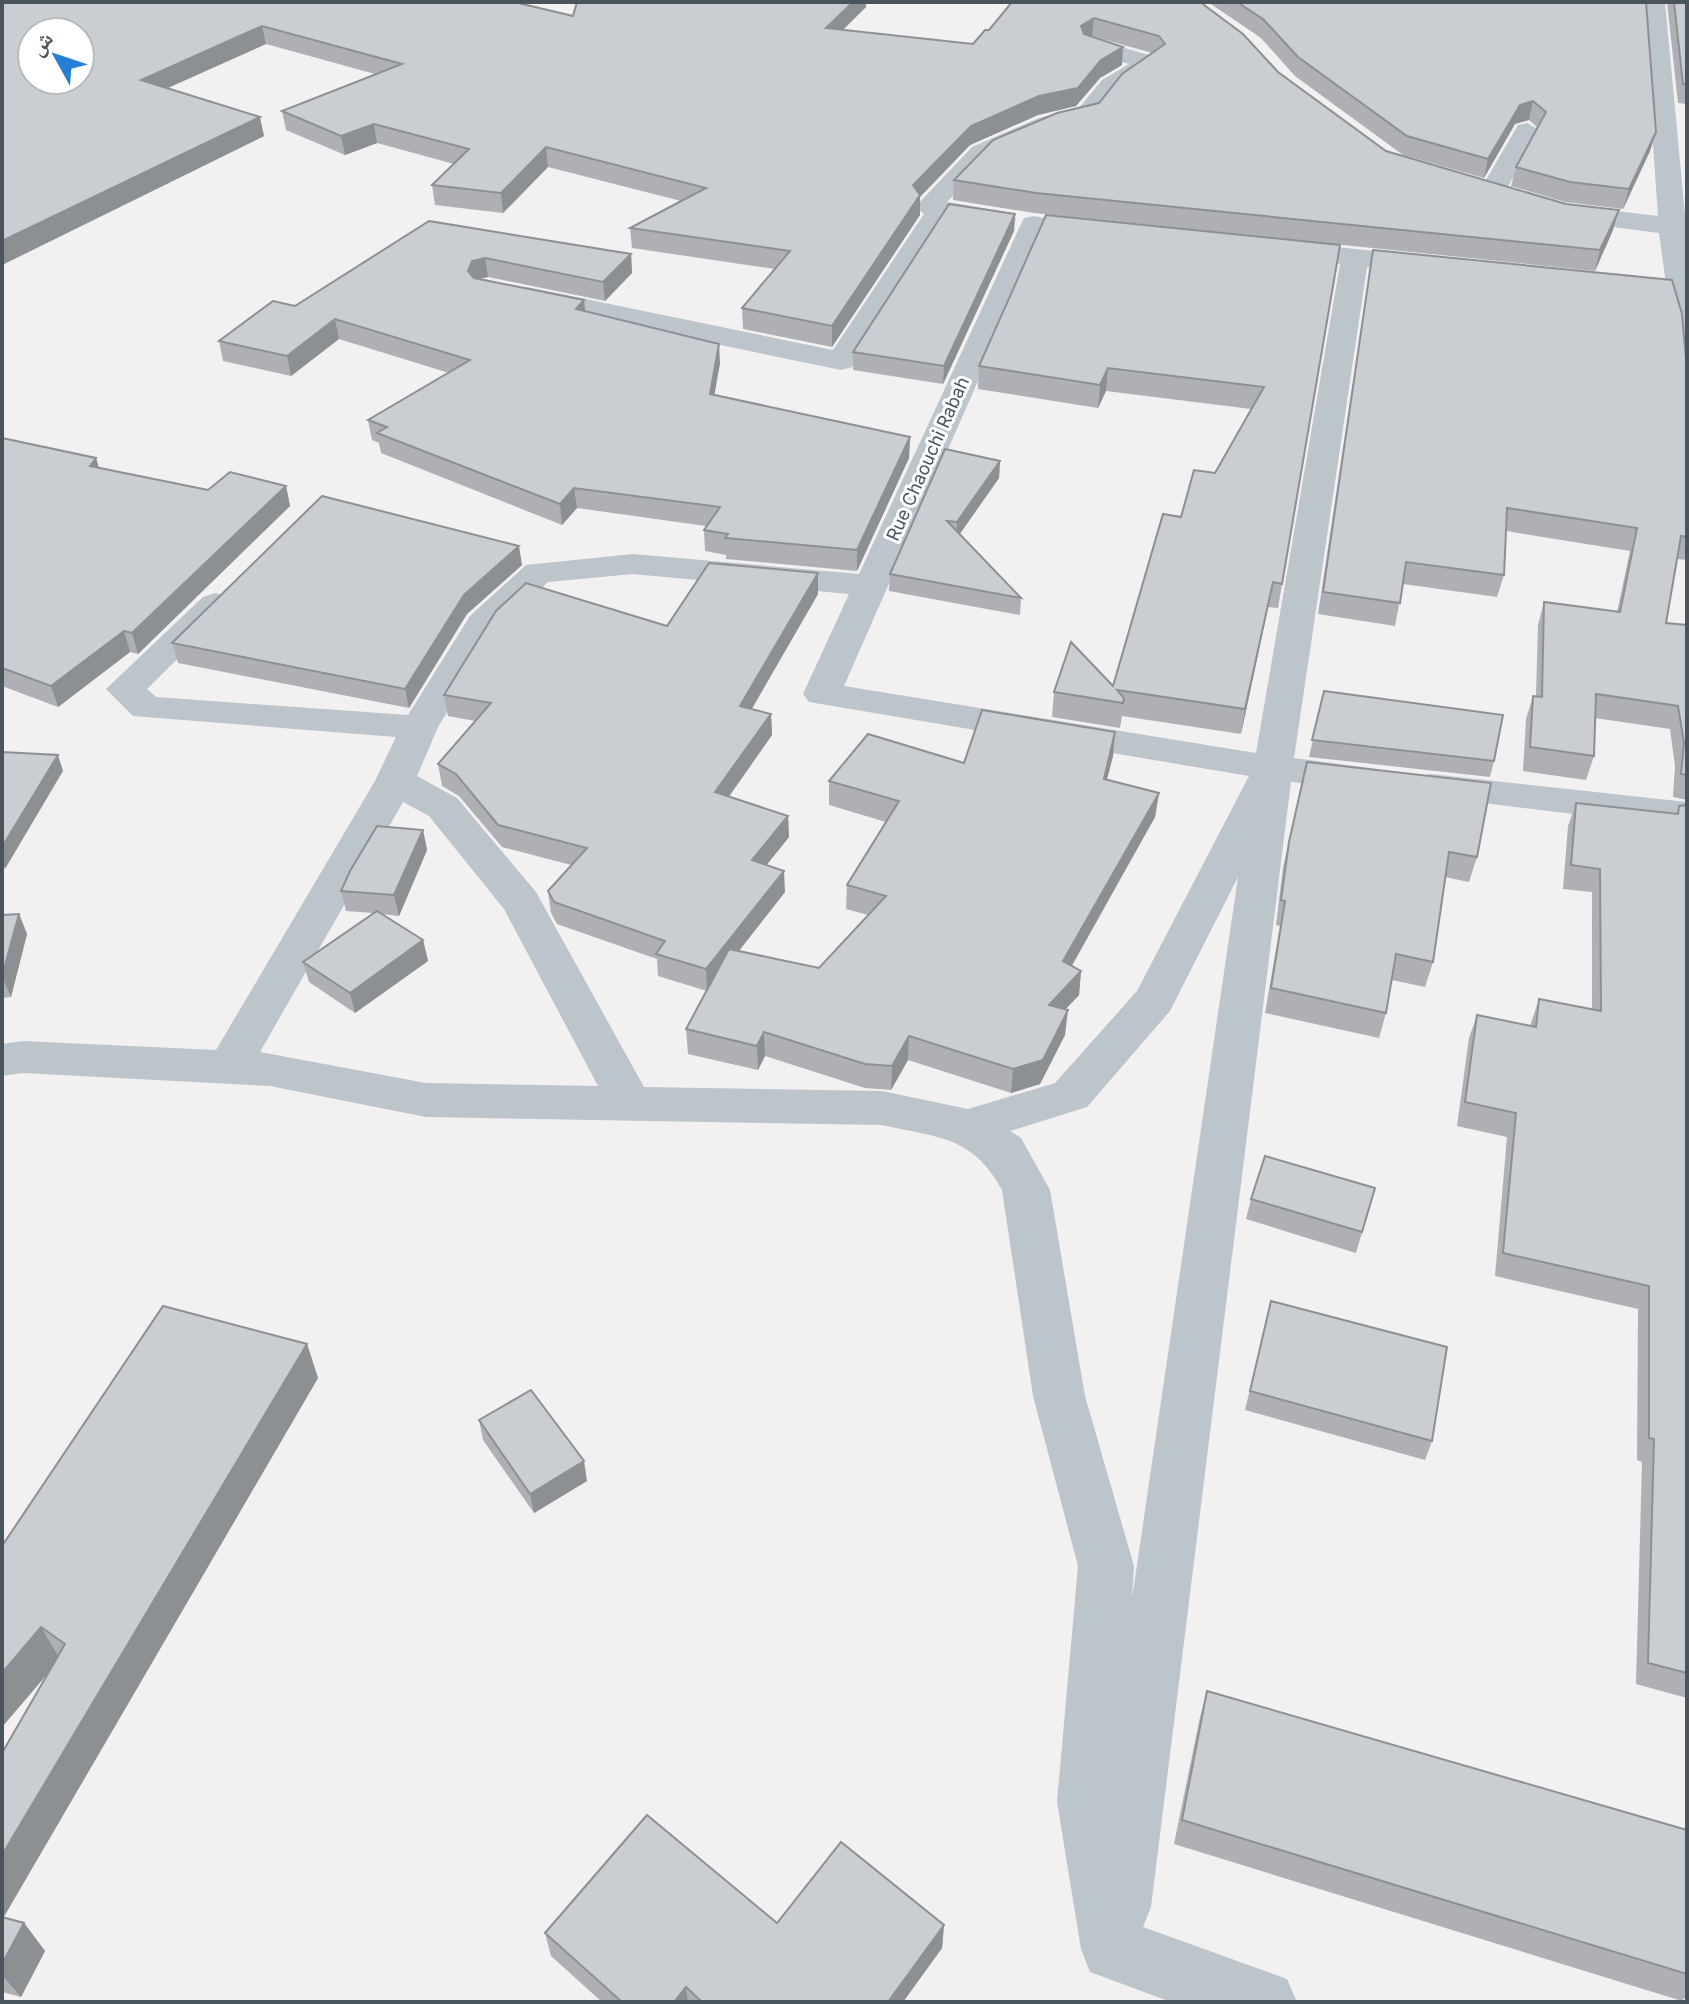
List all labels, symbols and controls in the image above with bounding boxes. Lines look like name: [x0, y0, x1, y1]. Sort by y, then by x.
north arrow: [16, 16, 96, 96]
text: ش: [23, 26, 59, 61]
street label: Rue Chaouchi Rabah: [882, 374, 973, 544]

